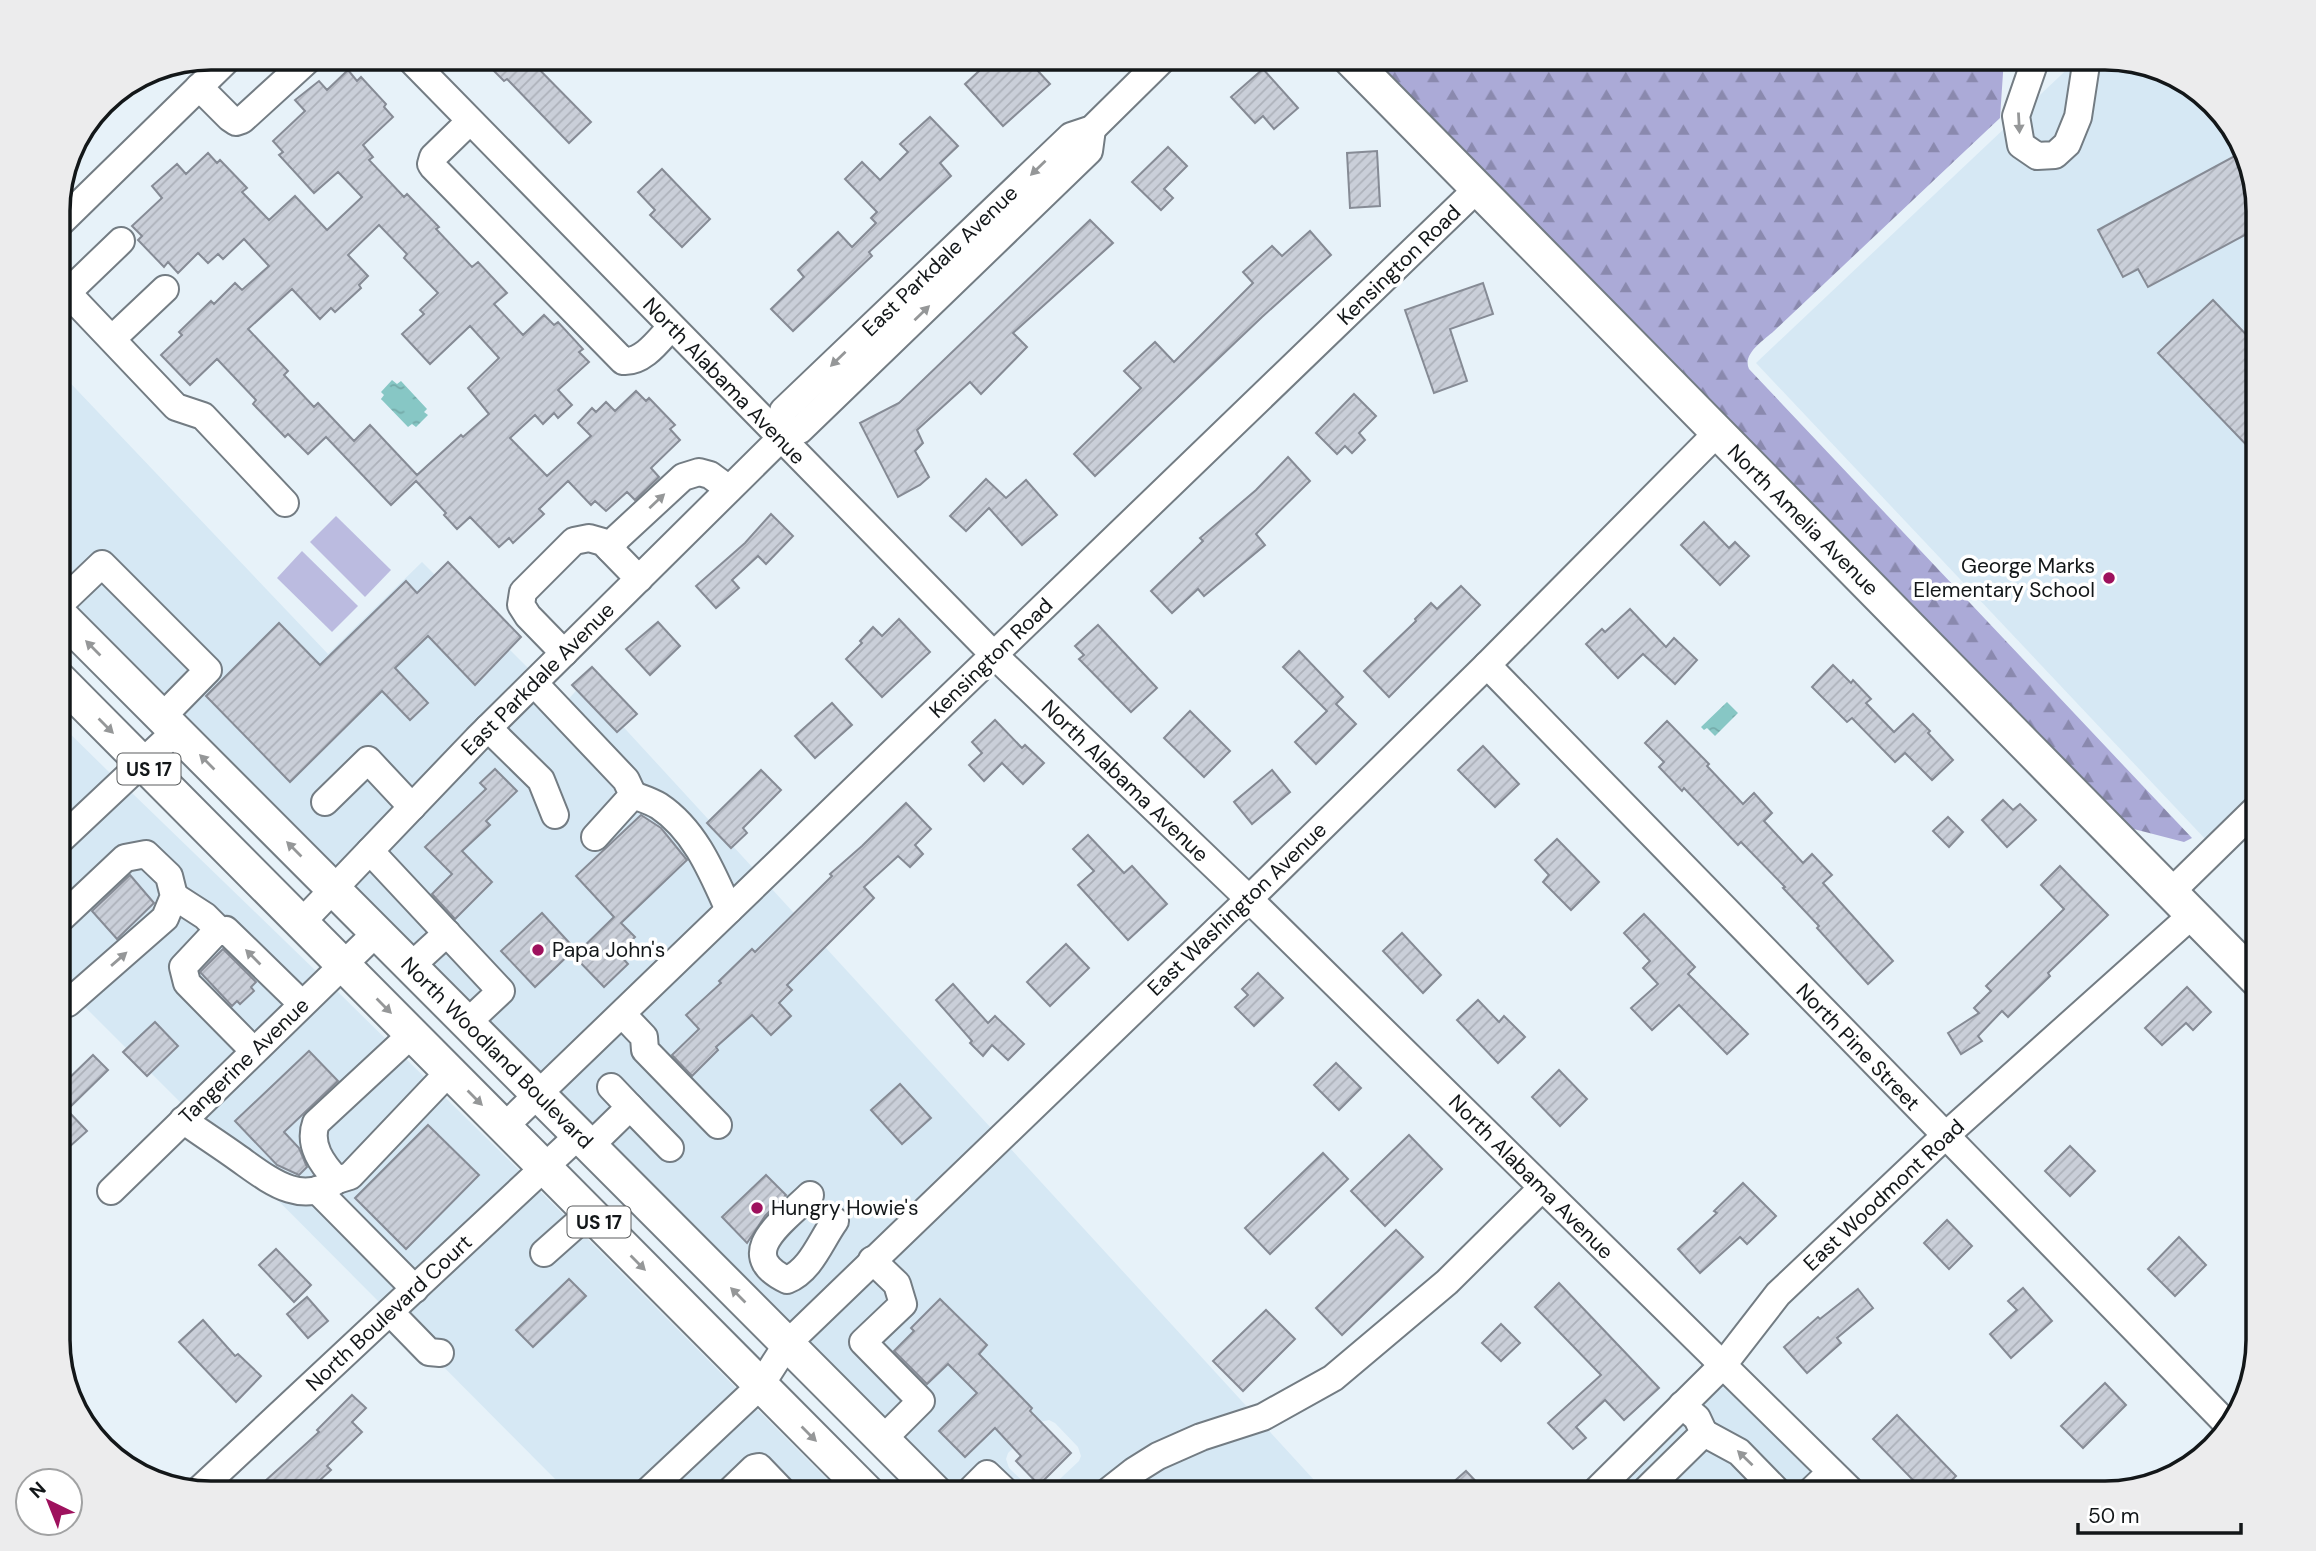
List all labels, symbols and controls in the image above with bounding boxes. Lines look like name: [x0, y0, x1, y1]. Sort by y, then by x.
one-way arrow: [2013, 112, 2024, 134]
one-way arrow: [1030, 159, 1047, 175]
street label: East Parkdale Avenue: [856, 179, 1024, 343]
street label: Kensington Road: [1331, 199, 1467, 331]
street label: North Alabama Avenue: [637, 291, 811, 471]
one-way arrow: [913, 305, 930, 322]
one-way arrow: [830, 350, 847, 366]
street label: North Amelia Avenue: [1721, 438, 1885, 602]
one-way arrow: [648, 493, 665, 509]
place label: George Marks Elementary School: [1913, 552, 2095, 604]
marker: George Marks Elementary School: [2101, 570, 2117, 586]
street label: Kensington Road: [923, 592, 1059, 724]
street label: East Parkdale Avenue: [455, 596, 621, 762]
one-way arrow: [85, 640, 102, 656]
street label: North Alabama Avenue: [1035, 694, 1215, 868]
one-way arrow: [98, 718, 115, 735]
road number: US 17: [118, 754, 180, 784]
one-way arrow: [199, 754, 215, 771]
street label: East Washington Avenue: [1141, 816, 1333, 1002]
one-way arrow: [286, 841, 303, 857]
place label: Papa John's: [552, 936, 665, 964]
marker: Papa John's: [530, 942, 546, 958]
one-way arrow: [245, 948, 262, 965]
one-way arrow: [111, 951, 128, 967]
street label: North Woodland Boulevard: [395, 951, 599, 1155]
street label: North Pine Street: [1790, 977, 1926, 1117]
street label: Tangerine Avenue: [173, 992, 315, 1130]
one-way arrow: [375, 997, 391, 1014]
street label: North Alabama Avenue: [1442, 1088, 1620, 1266]
one-way arrow: [467, 1089, 483, 1106]
street label: East Woodmont Road: [1797, 1113, 1971, 1277]
place label: Hungry Howie's: [771, 1194, 918, 1222]
marker: Hungry Howie's: [749, 1200, 765, 1216]
road number: US 17: [568, 1206, 630, 1238]
street label: North Boulevard Court: [300, 1229, 478, 1397]
one-way arrow: [630, 1254, 647, 1271]
one-way arrow: [730, 1287, 747, 1304]
one-way arrow: [800, 1426, 817, 1443]
one-way arrow: [1737, 1451, 1754, 1467]
north arrow: [14, 1467, 84, 1537]
text: N: [24, 1476, 51, 1504]
scale bar: [2078, 1492, 2241, 1536]
text: 50 m: [2088, 1502, 2139, 1530]

